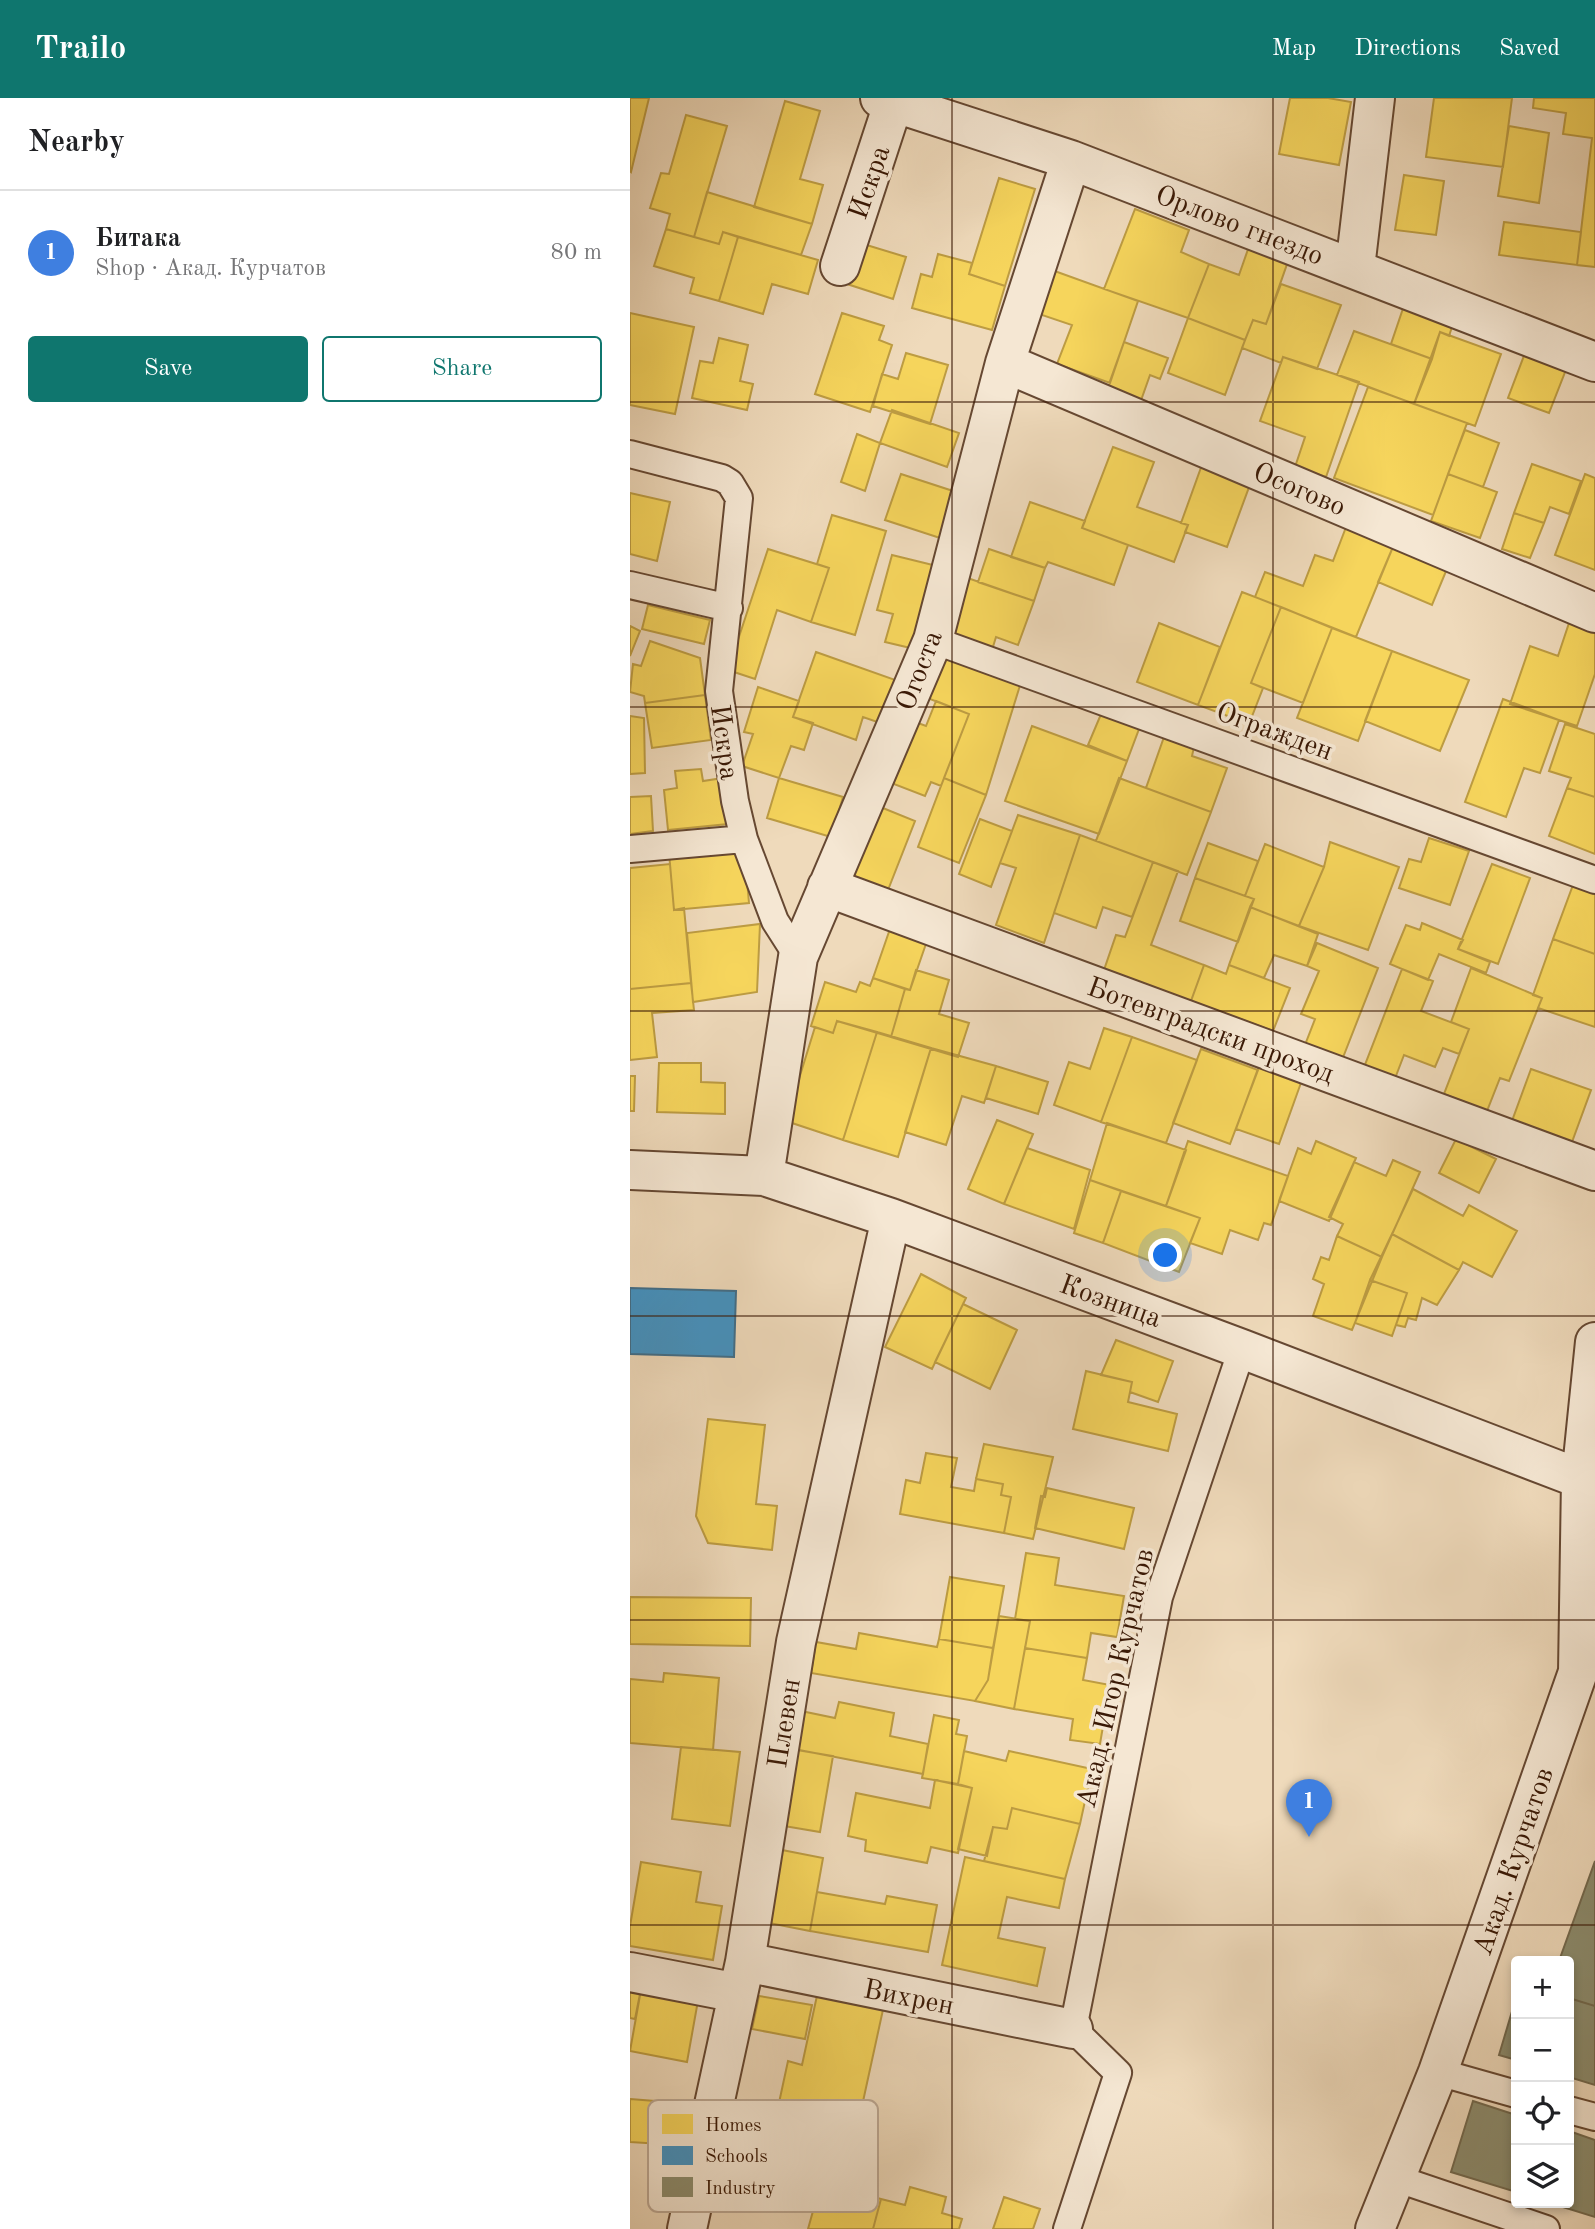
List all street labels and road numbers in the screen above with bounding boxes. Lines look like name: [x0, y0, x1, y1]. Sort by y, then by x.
street label: Искра: [845, 142, 897, 224]
street label: Орлово гнездо: [1151, 182, 1327, 272]
street label: Осогово: [1248, 459, 1349, 523]
street label: Огоста: [893, 627, 949, 715]
street label: Огражден: [1212, 699, 1336, 767]
street label: Искра: [704, 703, 742, 782]
street label: Ботевградски проход: [1083, 974, 1337, 1090]
street label: Козница: [1055, 1272, 1165, 1334]
street label: Акад. Игор Курчатов: [1073, 1546, 1160, 1811]
street label: Плевен: [765, 1676, 807, 1770]
street label: Акад. Курчатов: [1470, 1764, 1560, 1960]
street label: Вихрен: [861, 1976, 956, 2021]

